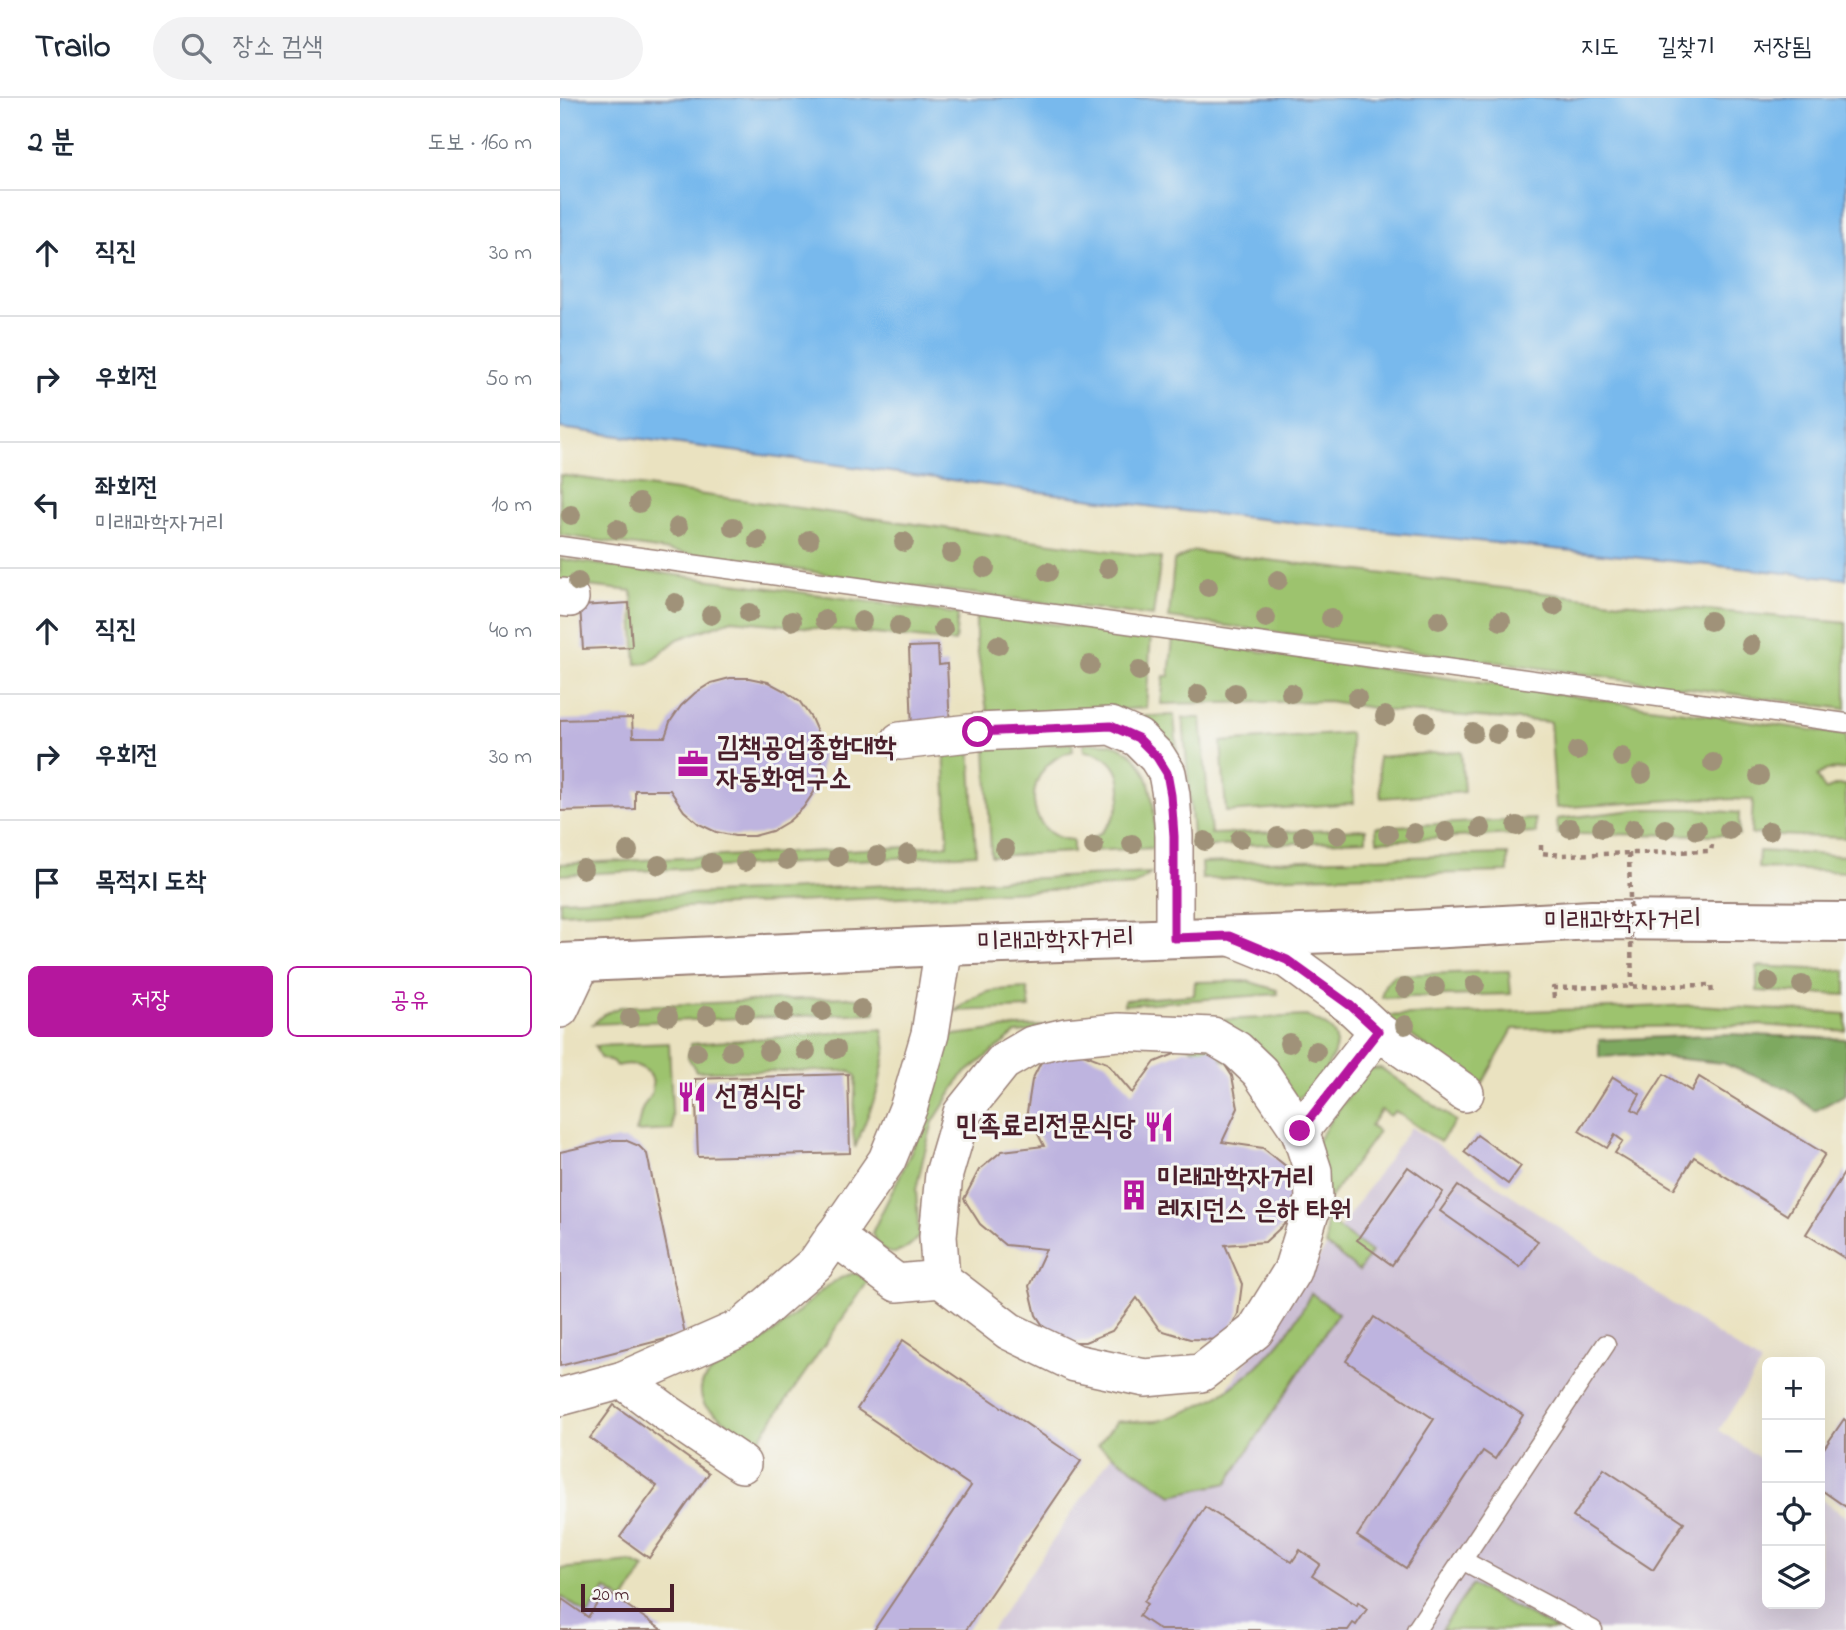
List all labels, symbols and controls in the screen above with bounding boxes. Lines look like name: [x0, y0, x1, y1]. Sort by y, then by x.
search box: [153, 17, 643, 80]
text: Trailo: [35, 24, 111, 72]
icon: search: [177, 29, 215, 67]
text: 장소 검색: [233, 29, 323, 67]
text: 지도: [1581, 31, 1619, 66]
text: 길찾기: [1657, 31, 1715, 66]
text: 저장됨: [1753, 31, 1811, 66]
text: 2 분: [28, 122, 75, 166]
text: 도보 · 160 m: [428, 127, 532, 160]
icon: ahead: [28, 234, 66, 272]
text: 직진: [95, 234, 137, 272]
text: 30 m: [489, 237, 532, 270]
icon: right: [28, 360, 66, 398]
text: 우회전: [95, 360, 158, 398]
text: 50 m: [485, 363, 532, 396]
text: 좌회전: [95, 470, 158, 508]
icon: left: [28, 486, 66, 524]
text: 10 m: [491, 489, 532, 522]
text: 미래과학자거리: [95, 508, 225, 541]
icon: ahead: [28, 612, 66, 650]
text: 직진: [95, 612, 137, 650]
text: 40 m: [489, 615, 532, 648]
route start: [962, 716, 993, 747]
place label: 김책공업종합대학 자동화연구소: [716, 728, 897, 801]
icon: right: [28, 738, 66, 776]
text: 우회전: [95, 738, 158, 776]
text: 30 m: [489, 741, 532, 774]
office icon: 김책공업종합대학 자동화연구소: [676, 747, 710, 781]
icon: arrive: [28, 864, 66, 902]
text: 목적지 도착: [95, 864, 206, 902]
street label: 미래과학자거리: [1544, 900, 1702, 944]
street label: 미래과학자거리: [976, 919, 1136, 965]
button: 저장: [28, 966, 273, 1037]
button: 공유: [287, 966, 532, 1037]
place label: 선경식당: [715, 1077, 805, 1118]
restaurant icon: 선경식당: [675, 1080, 709, 1114]
place label: 민족료리전문식당: [956, 1107, 1136, 1148]
restaurant icon: 민족료리전문식당: [1142, 1110, 1176, 1144]
route end: [1284, 1115, 1315, 1146]
place label: 미래과학자거리 레지던스 은하 타워: [1157, 1159, 1351, 1232]
building icon: 미래과학자거리 레지던스 은하 타워: [1117, 1178, 1151, 1212]
map controls: [1762, 1357, 1825, 1609]
button: +: [1762, 1357, 1825, 1420]
button: −: [1762, 1420, 1825, 1483]
button: locate: [1762, 1483, 1825, 1546]
button: layers: [1762, 1546, 1825, 1609]
scale bar: [581, 1581, 674, 1613]
text: 20 m: [592, 1582, 629, 1609]

